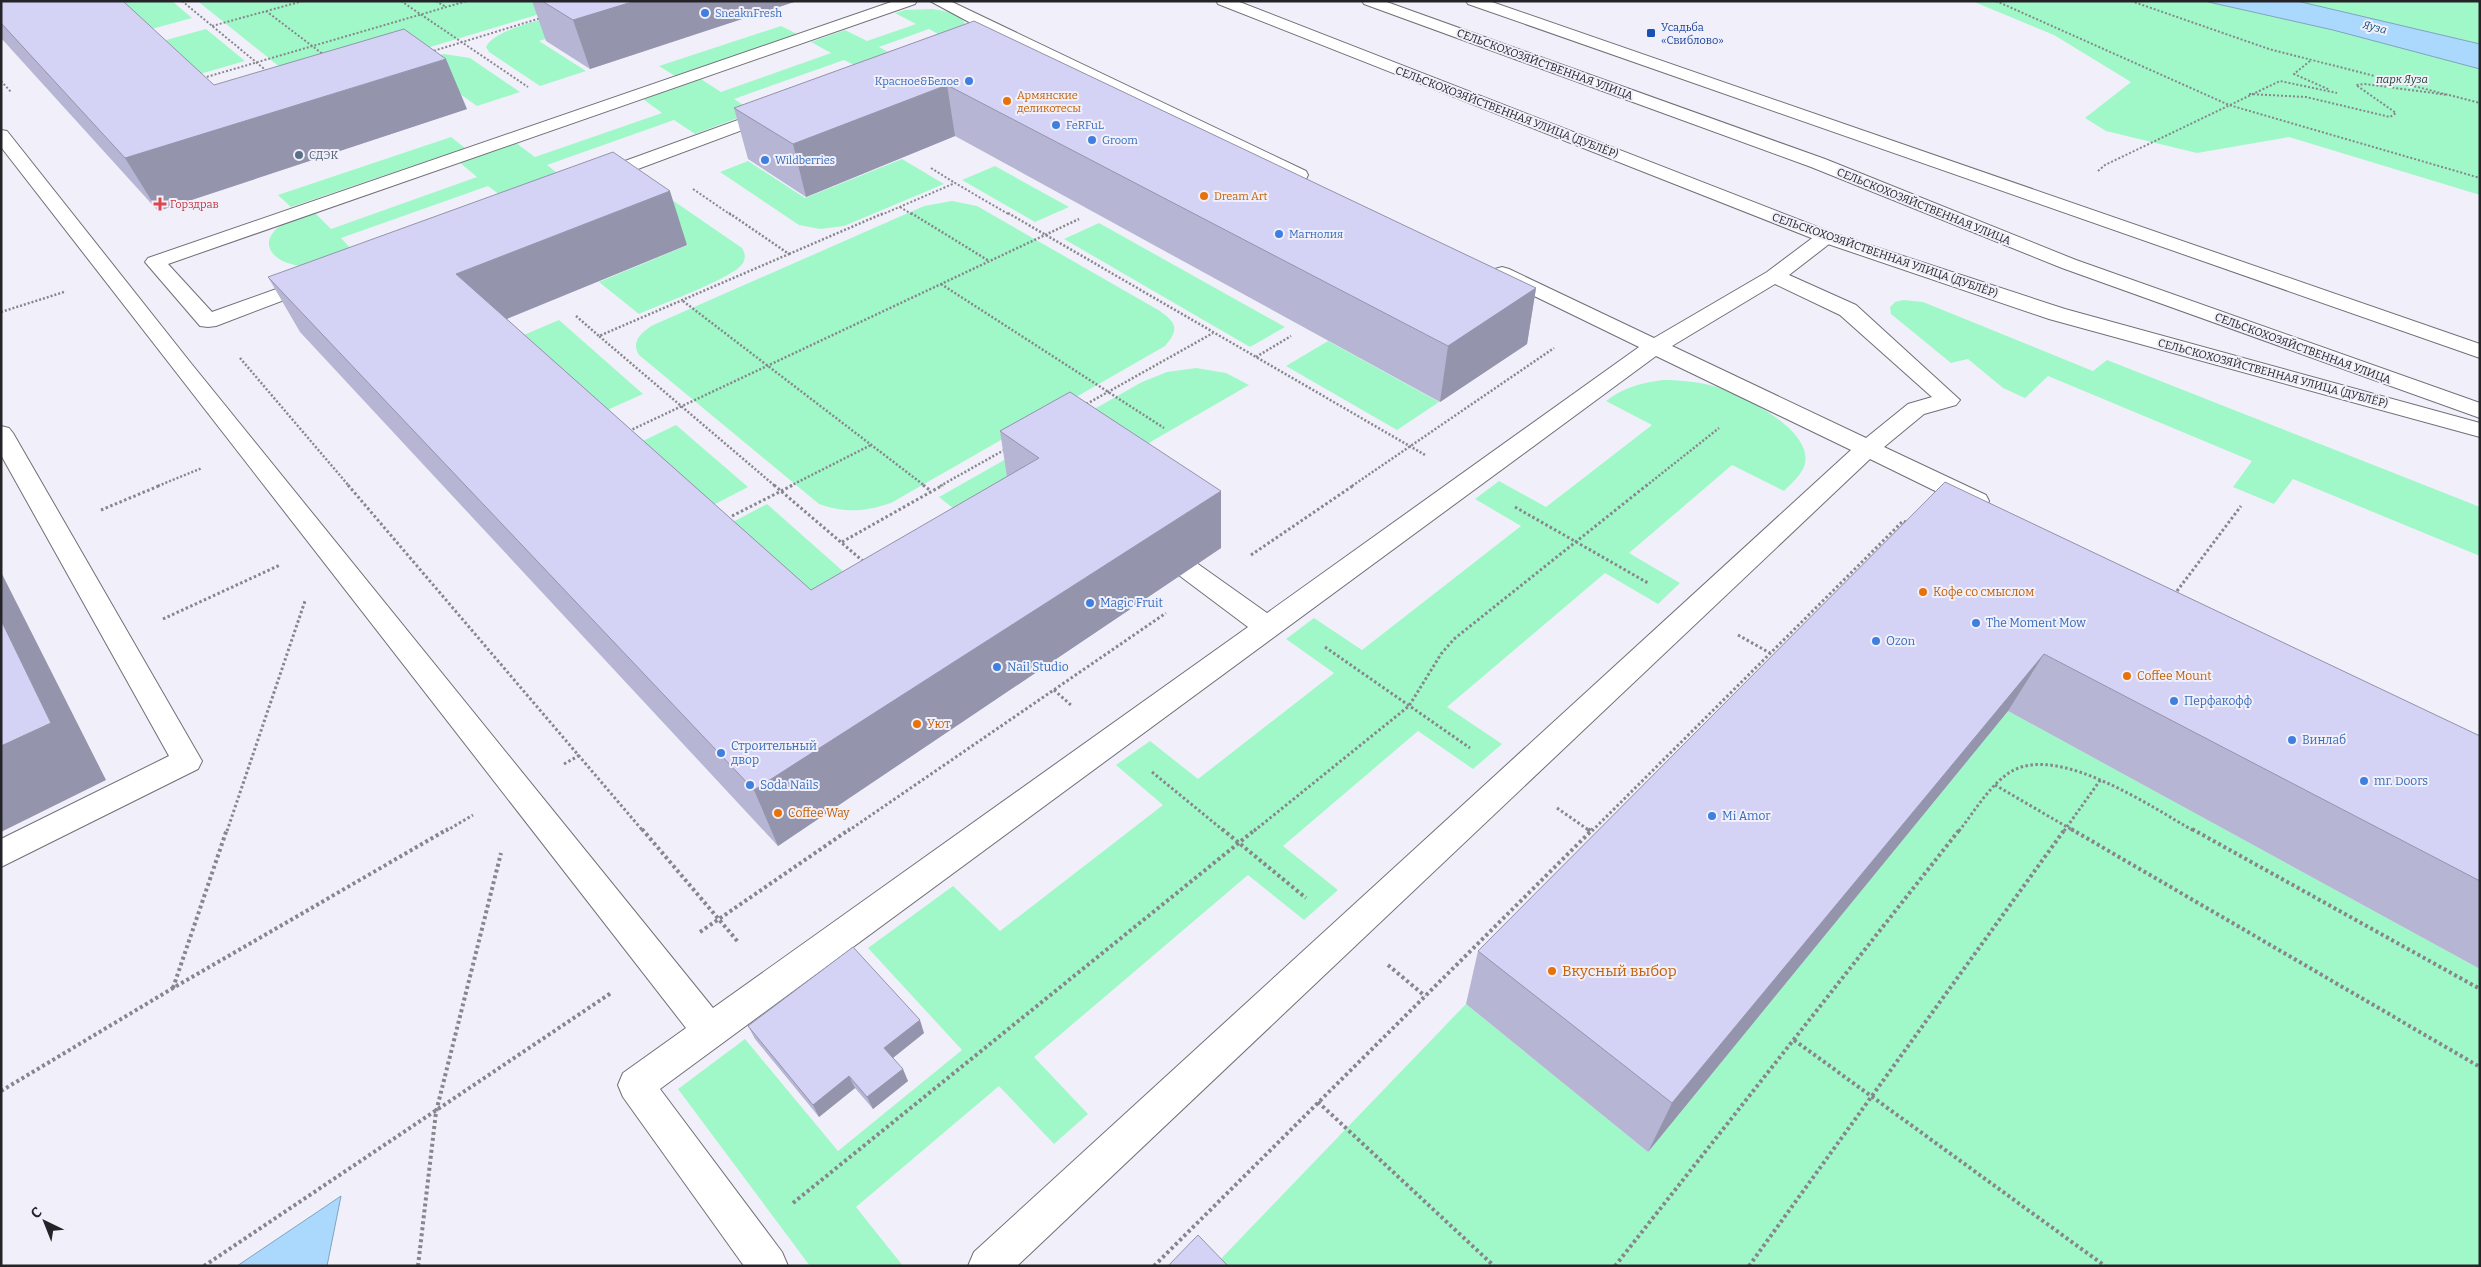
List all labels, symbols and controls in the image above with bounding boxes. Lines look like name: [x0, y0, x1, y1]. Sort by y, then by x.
marker: SneaknFresh: [699, 7, 711, 19]
place label: SneaknFresh: [715, 7, 782, 20]
water label: Яуза: [2361, 18, 2388, 37]
place label: Усадьба «Свиблово»: [1661, 21, 1724, 47]
street label: СЕЛЬСКОХОЗЯЙСТВЕННАЯ УЛИЦА: [1455, 26, 1635, 103]
marker: Усадьба «Свиблово»: [1645, 27, 1657, 39]
street label: СЕЛЬСКОХОЗЯЙСТВЕННАЯ УЛИЦА (ДУБЛЁР): [1394, 64, 1620, 161]
park label: парк Яуза: [2375, 73, 2428, 86]
place label: Красное&Белое: [875, 75, 959, 88]
marker: Красное&Белое: [963, 75, 975, 87]
place label: Армянские деликотесы: [1017, 89, 1081, 115]
marker: Армянские деликотесы: [1001, 95, 1013, 107]
marker: FeRFuL: [1050, 119, 1062, 131]
place label: FeRFuL: [1066, 119, 1104, 132]
marker: Groom: [1086, 134, 1098, 146]
place label: Groom: [1102, 134, 1138, 147]
marker: СДЭК: [293, 149, 305, 161]
place label: СДЭК: [309, 149, 339, 162]
marker: Wildberries: [759, 154, 771, 166]
place label: Wildberries: [775, 154, 835, 167]
street label: СЕЛЬСКОХОЗЯЙСТВЕННАЯ УЛИЦА: [1835, 165, 2013, 248]
marker: Dream Art: [1198, 190, 1210, 202]
place label: Dream Art: [1214, 190, 1267, 203]
marker: Горздрав: [154, 198, 166, 210]
place label: Горздрав: [170, 198, 219, 211]
street label: СЕЛЬСКОХОЗЯЙСТВЕННАЯ УЛИЦА (ДУБЛЁР): [1770, 211, 1999, 300]
marker: Магнолия: [1273, 228, 1285, 240]
place label: Магнолия: [1289, 228, 1343, 241]
street label: СЕЛЬСКОХОЗЯЙСТВЕННАЯ УЛИЦА: [2213, 310, 2393, 387]
street label: СЕЛЬСКОХОЗЯЙСТВЕННАЯ УЛИЦА (ДУБЛЁР): [2156, 336, 2389, 411]
place label: Кофе со смыслом: [1933, 585, 2034, 599]
marker: Кофе со смыслом: [1917, 586, 1929, 598]
place label: Magic Fruit: [1100, 596, 1164, 610]
marker: Magic Fruit: [1084, 597, 1096, 609]
place label: The Moment Mow: [1986, 616, 2086, 630]
marker: The Moment Mow: [1970, 617, 1982, 629]
place label: Ozon: [1886, 634, 1916, 648]
marker: Ozon: [1870, 635, 1882, 647]
place label: Nail Studio: [1007, 660, 1069, 674]
marker: Nail Studio: [991, 661, 1003, 673]
place label: Coffee Mount: [2137, 669, 2212, 683]
marker: Coffee Mount: [2121, 670, 2133, 682]
place label: Перфакофф: [2184, 694, 2252, 708]
marker: Перфакофф: [2168, 695, 2180, 707]
place label: Уют: [927, 717, 950, 731]
marker: Уют: [911, 718, 923, 730]
place label: Винлаб: [2302, 733, 2346, 747]
marker: Винлаб: [2286, 734, 2298, 746]
place label: Строительный двор: [731, 739, 817, 767]
marker: Строительный двор: [715, 747, 727, 759]
place label: mr. Doors: [2374, 774, 2428, 788]
marker: mr. Doors: [2358, 775, 2370, 787]
place label: Soda Nails: [760, 778, 819, 792]
marker: Soda Nails: [744, 779, 756, 791]
place label: Coffee Way: [788, 806, 850, 820]
marker: Coffee Way: [772, 807, 784, 819]
place label: Mi Amor: [1722, 809, 1771, 823]
marker: Mi Amor: [1706, 810, 1718, 822]
place label: Вкусный выбор: [1562, 962, 1677, 980]
marker: Вкусный выбор: [1546, 965, 1558, 977]
north arrow: [20, 1197, 70, 1247]
text: С: [27, 1204, 46, 1222]

